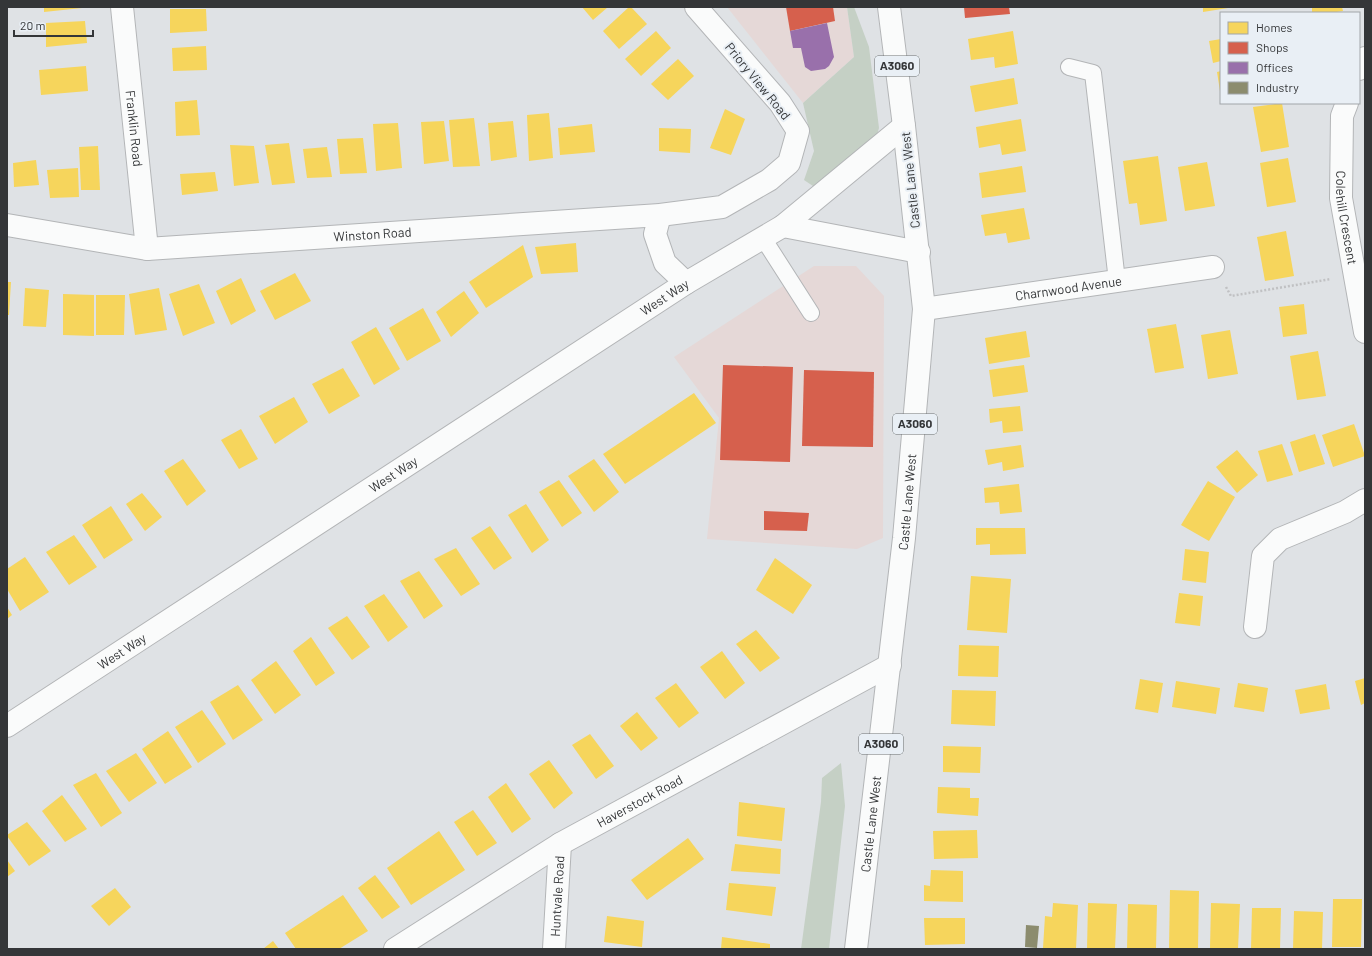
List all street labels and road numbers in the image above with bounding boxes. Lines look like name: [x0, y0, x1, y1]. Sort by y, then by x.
street label: Priory View Road: [722, 39, 794, 123]
road number: A3060: [875, 56, 919, 76]
street label: Franklin Road: [123, 89, 146, 167]
street label: Castle Lane West: [897, 131, 923, 229]
street label: Colehill Crescent: [1333, 170, 1361, 266]
street label: Winston Road: [333, 223, 412, 245]
street label: Charnwood Avenue: [1014, 272, 1123, 304]
street label: West Way: [637, 275, 692, 319]
road number: A3060: [893, 414, 937, 434]
street label: West Way: [366, 452, 420, 496]
street label: Castle Lane West: [895, 453, 919, 551]
street label: West Way: [95, 630, 149, 673]
road number: A3060: [859, 734, 903, 754]
street label: Haverstock Road: [594, 771, 685, 831]
street label: Castle Lane West: [857, 775, 884, 873]
street label: Huntvale Road: [547, 855, 567, 937]

